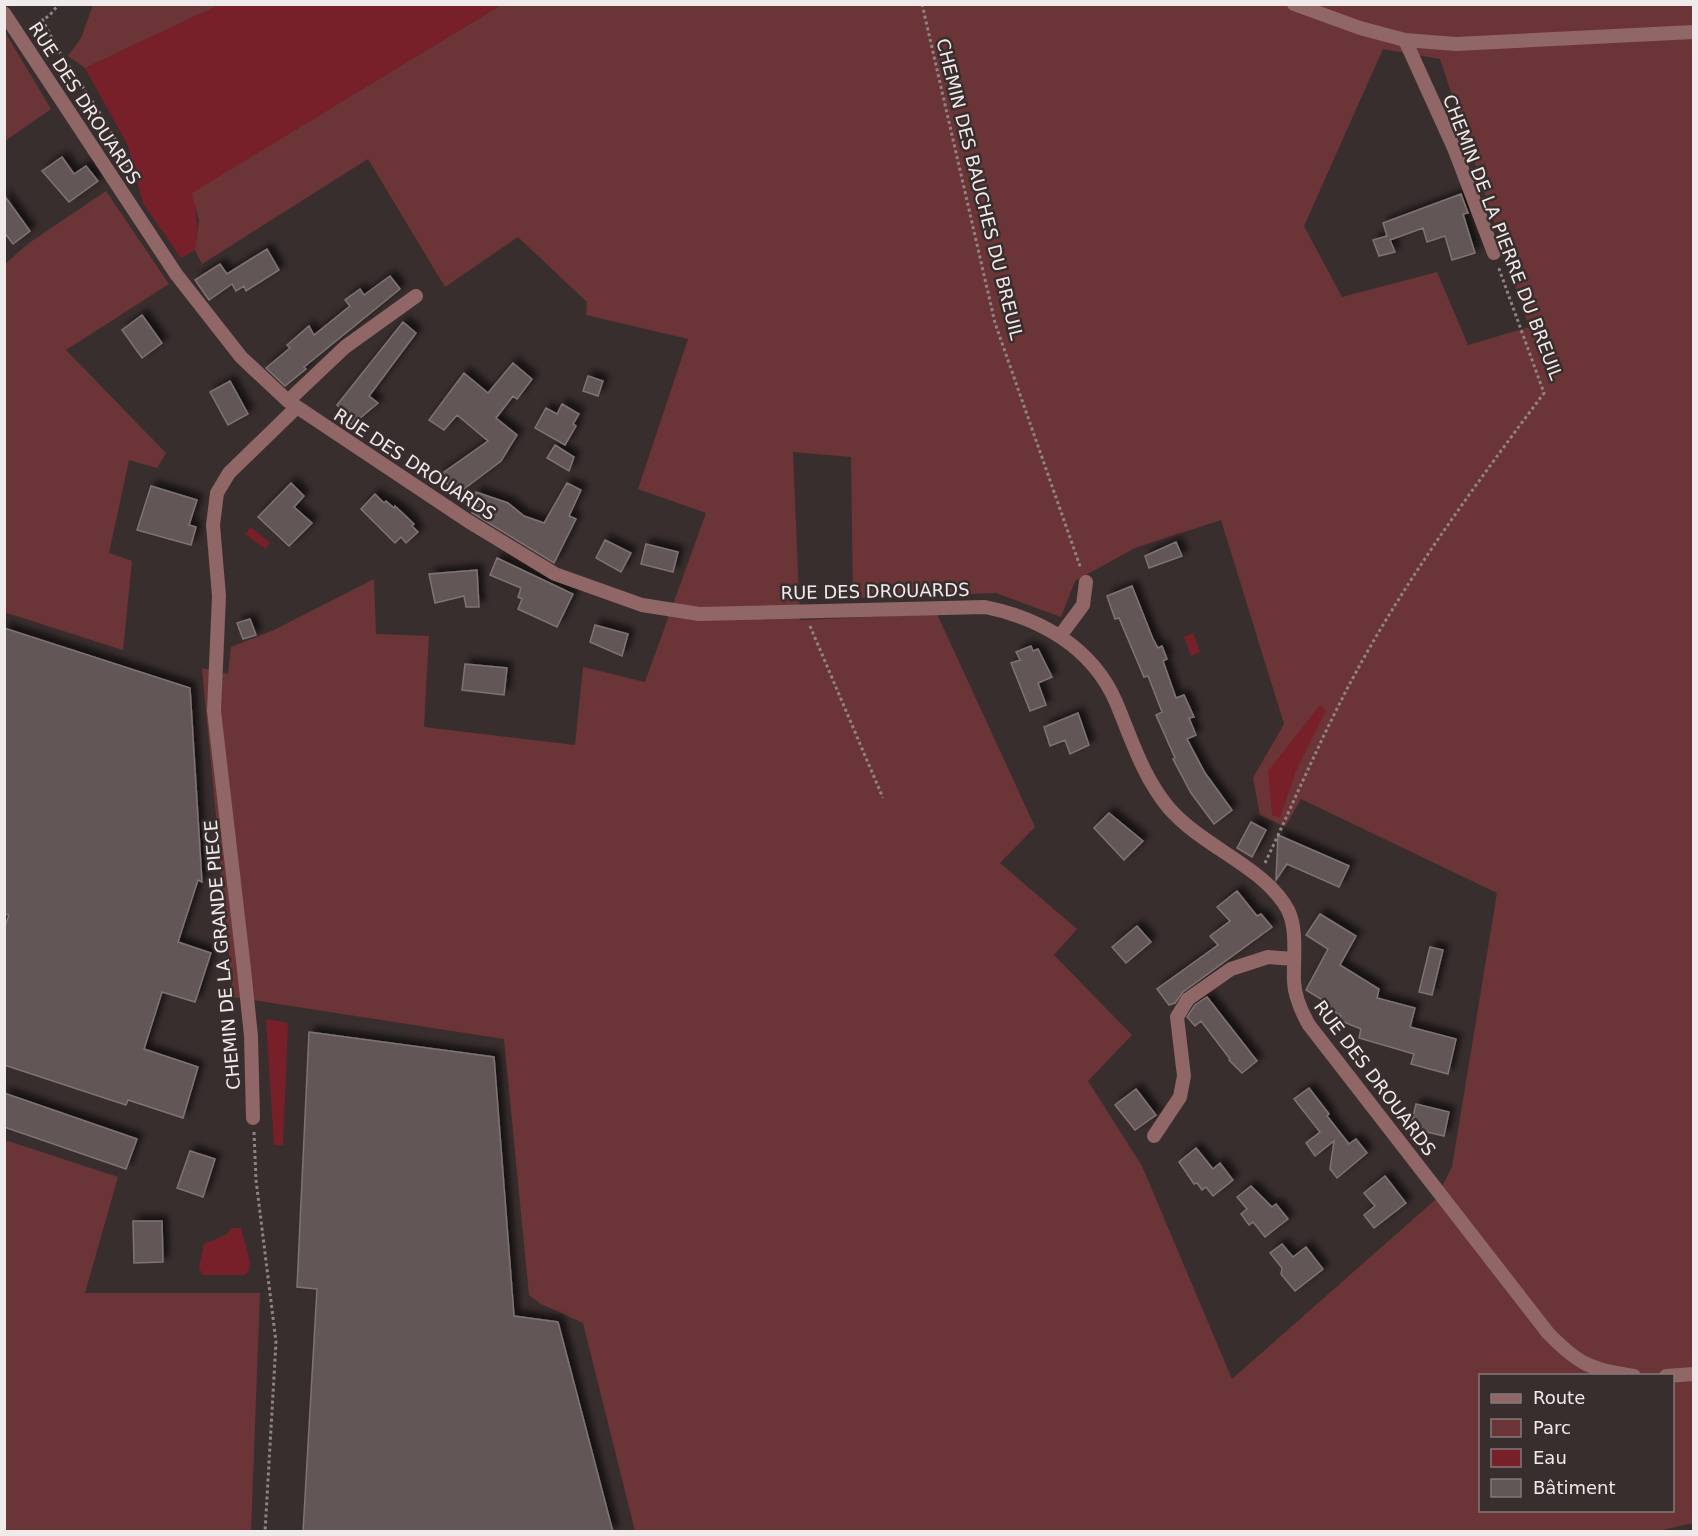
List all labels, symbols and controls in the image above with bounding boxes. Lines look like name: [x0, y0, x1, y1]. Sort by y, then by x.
street label: RUE DES DROUARDS: [25, 18, 145, 188]
street label: CHEMIN DES BAUCHES DU BREUIL: [932, 36, 1028, 342]
street label: CHEMIN DE LA PIERRE DU BREUIL: [1439, 91, 1567, 383]
street label: RUE DES DROUARDS: [330, 404, 500, 524]
street label: RUE DES DROUARDS: [780, 579, 970, 603]
street label: CHEMIN DE LA GRANDE PIECE: [200, 819, 244, 1091]
street label: RUE DES DROUARDS: [1310, 996, 1440, 1160]
legend: [1479, 1374, 1674, 1512]
text: Route: [1533, 1387, 1585, 1408]
text: Parc: [1533, 1417, 1571, 1438]
text: Eau: [1533, 1447, 1567, 1468]
text: Bâtiment: [1533, 1477, 1616, 1498]

